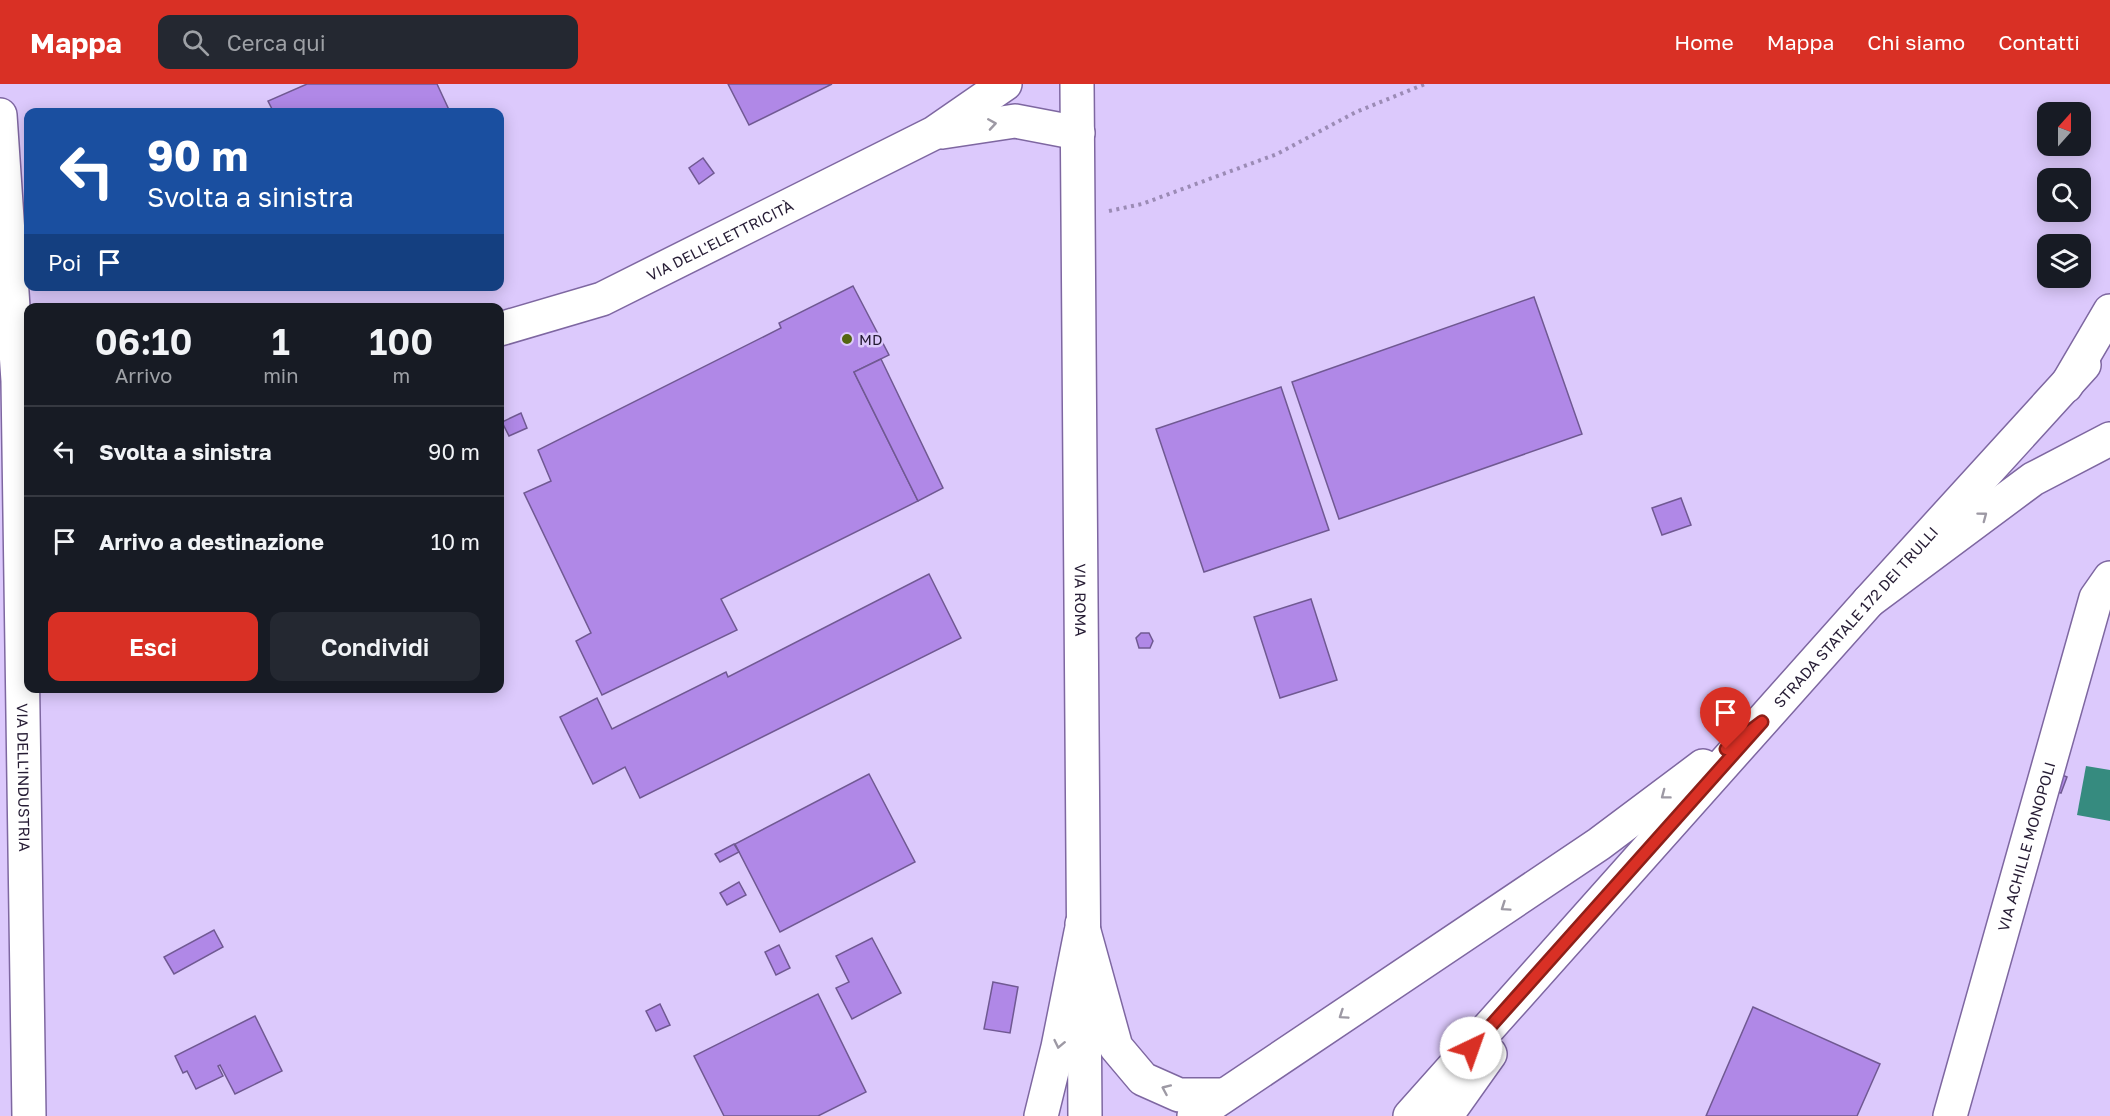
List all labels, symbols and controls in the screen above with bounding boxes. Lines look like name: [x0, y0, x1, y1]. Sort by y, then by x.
search box: [158, 15, 578, 69]
text: Mappa: [30, 26, 122, 59]
icon: search: [179, 26, 212, 59]
text: Cerca qui: [227, 29, 326, 56]
text: Home: [1674, 29, 1734, 55]
text: Mappa: [1767, 29, 1834, 55]
text: Chi siamo: [1867, 29, 1965, 55]
text: Contatti: [1998, 29, 2080, 55]
north arrow: [2037, 102, 2091, 156]
map controls: [2037, 102, 2091, 288]
one-way arrow: [987, 119, 997, 131]
text: 90 m: [147, 130, 248, 180]
icon: left: [48, 132, 126, 210]
button: search: [2037, 168, 2091, 222]
text: Svolta a sinistra: [147, 181, 354, 213]
street label: VIA DELL'ELETTRICITÀ: [644, 196, 796, 284]
button: layers: [2037, 234, 2091, 288]
icon: arrive: [93, 246, 126, 279]
text: Poi: [48, 249, 81, 276]
text: 06:10: [95, 320, 192, 363]
text: 1: [272, 320, 290, 363]
text: 100: [369, 320, 433, 363]
place label: MD: [859, 330, 882, 348]
marker: MD: [840, 332, 854, 346]
text: Arrivo: [115, 363, 172, 387]
text: min: [263, 363, 299, 387]
text: m: [392, 363, 410, 387]
icon: left: [48, 435, 81, 468]
text: Svolta a sinistra: [99, 438, 271, 465]
text: 90 m: [428, 438, 480, 465]
one-way arrow: [1976, 512, 1987, 523]
street label: STRADA STATALE 172 DEI TRULLI: [1770, 523, 1941, 711]
icon: arrive: [48, 525, 81, 558]
text: Arrivo a destinazione: [99, 528, 324, 555]
text: 10 m: [431, 528, 480, 555]
street label: VIA ROMA: [1072, 563, 1090, 636]
button: Esci: [48, 612, 258, 681]
button: Condividi: [270, 612, 480, 681]
pin: [1700, 687, 1751, 749]
icon: arrive: [1709, 696, 1742, 729]
street label: VIA DELL'INDUSTRIA: [14, 703, 34, 852]
street label: VIA ACHILLE MONOPOLI: [1993, 760, 2058, 933]
one-way arrow: [1660, 788, 1671, 799]
one-way arrow: [1501, 900, 1512, 911]
one-way arrow: [1339, 1008, 1350, 1019]
position arrow: [1439, 1016, 1503, 1080]
one-way arrow: [1053, 1038, 1066, 1048]
one-way arrow: [1162, 1084, 1173, 1096]

